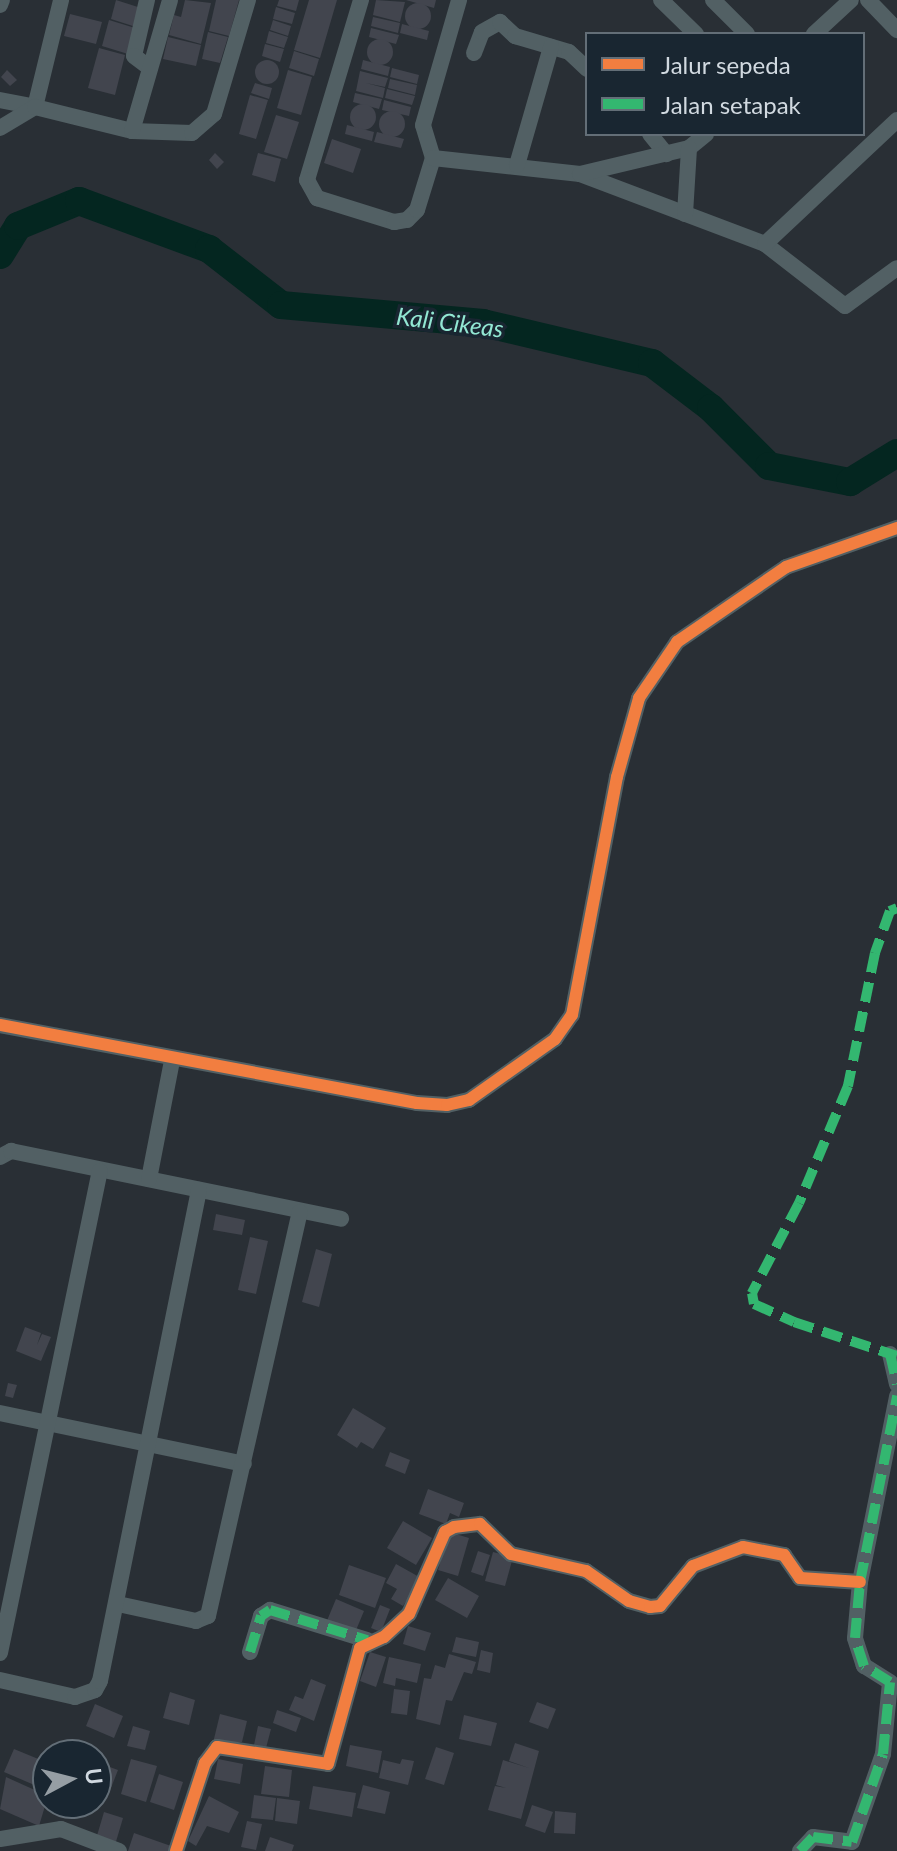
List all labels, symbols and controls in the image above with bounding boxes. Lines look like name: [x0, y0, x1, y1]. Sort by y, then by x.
legend: [585, 32, 865, 136]
text: Jalur sepeda: [661, 50, 791, 79]
text: Jalan setapak: [661, 90, 801, 119]
water label: Kali Cikeas: [395, 301, 505, 343]
north arrow: [32, 1739, 112, 1819]
text: U: [80, 1767, 109, 1786]

